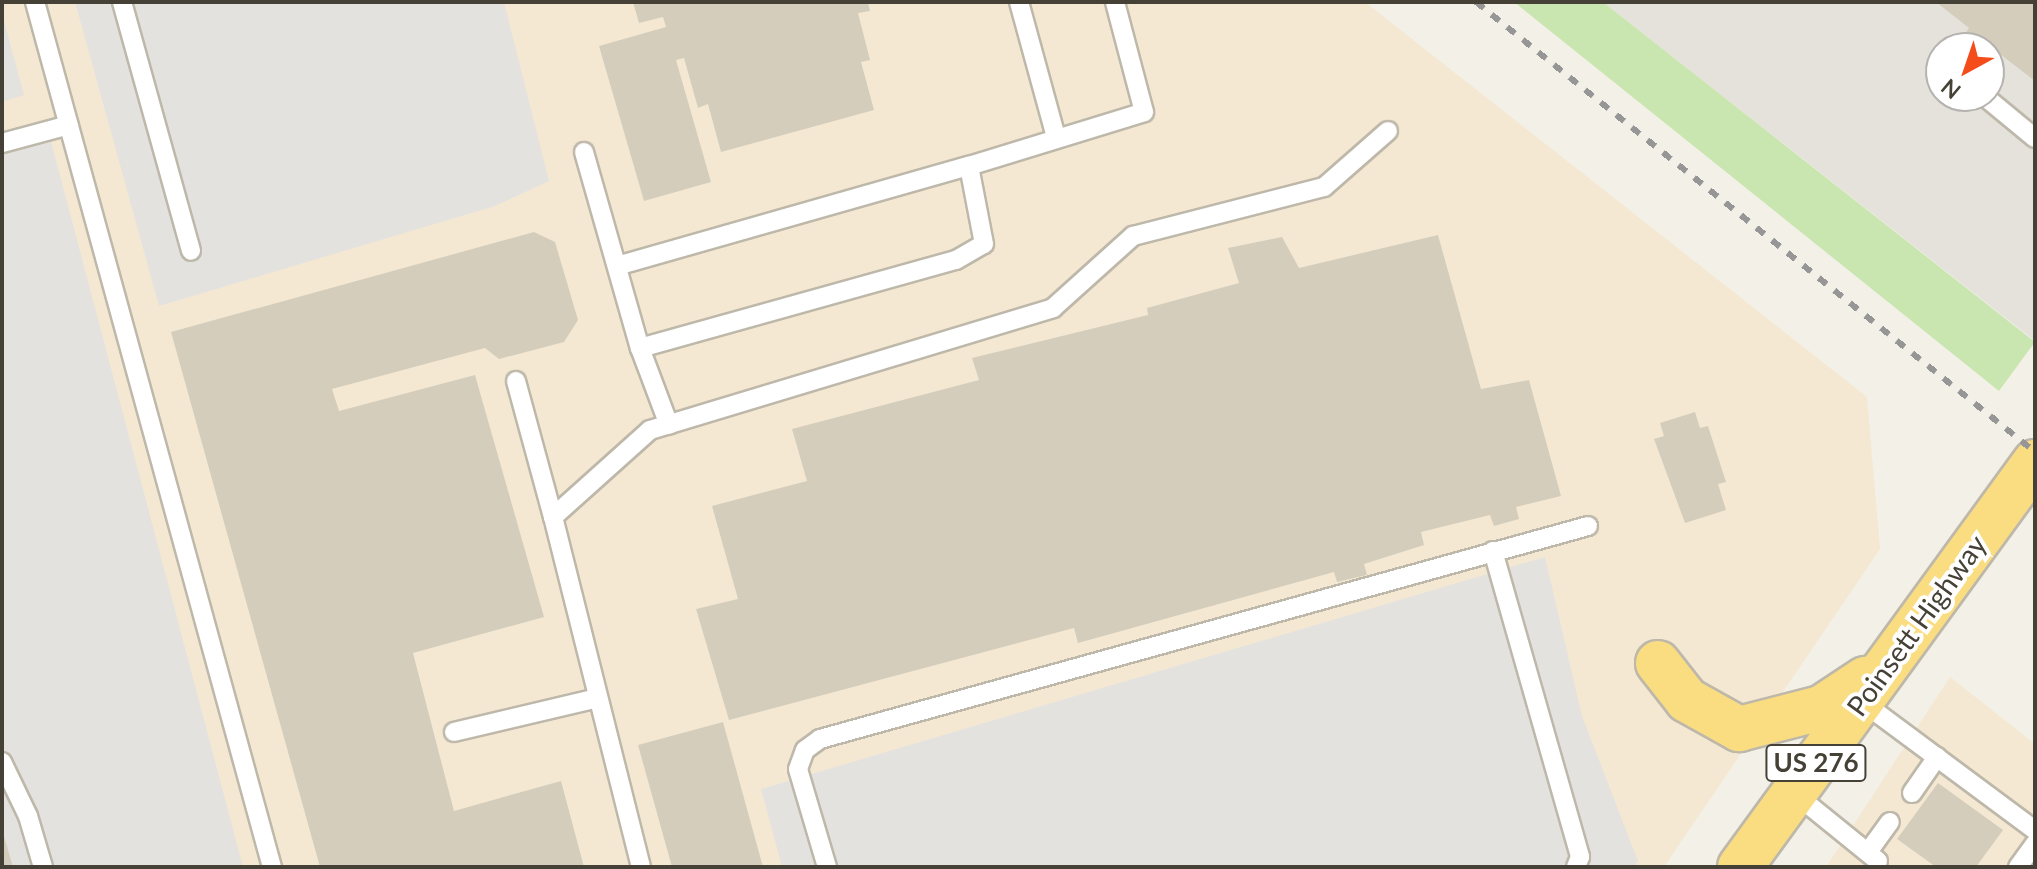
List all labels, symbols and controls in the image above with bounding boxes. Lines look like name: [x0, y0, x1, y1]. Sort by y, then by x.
north arrow: [1925, 32, 2005, 112]
text: N: [1935, 73, 1966, 105]
street label: Poinsett Highway: [1839, 528, 1993, 722]
road number: US 276: [1764, 741, 1868, 785]

